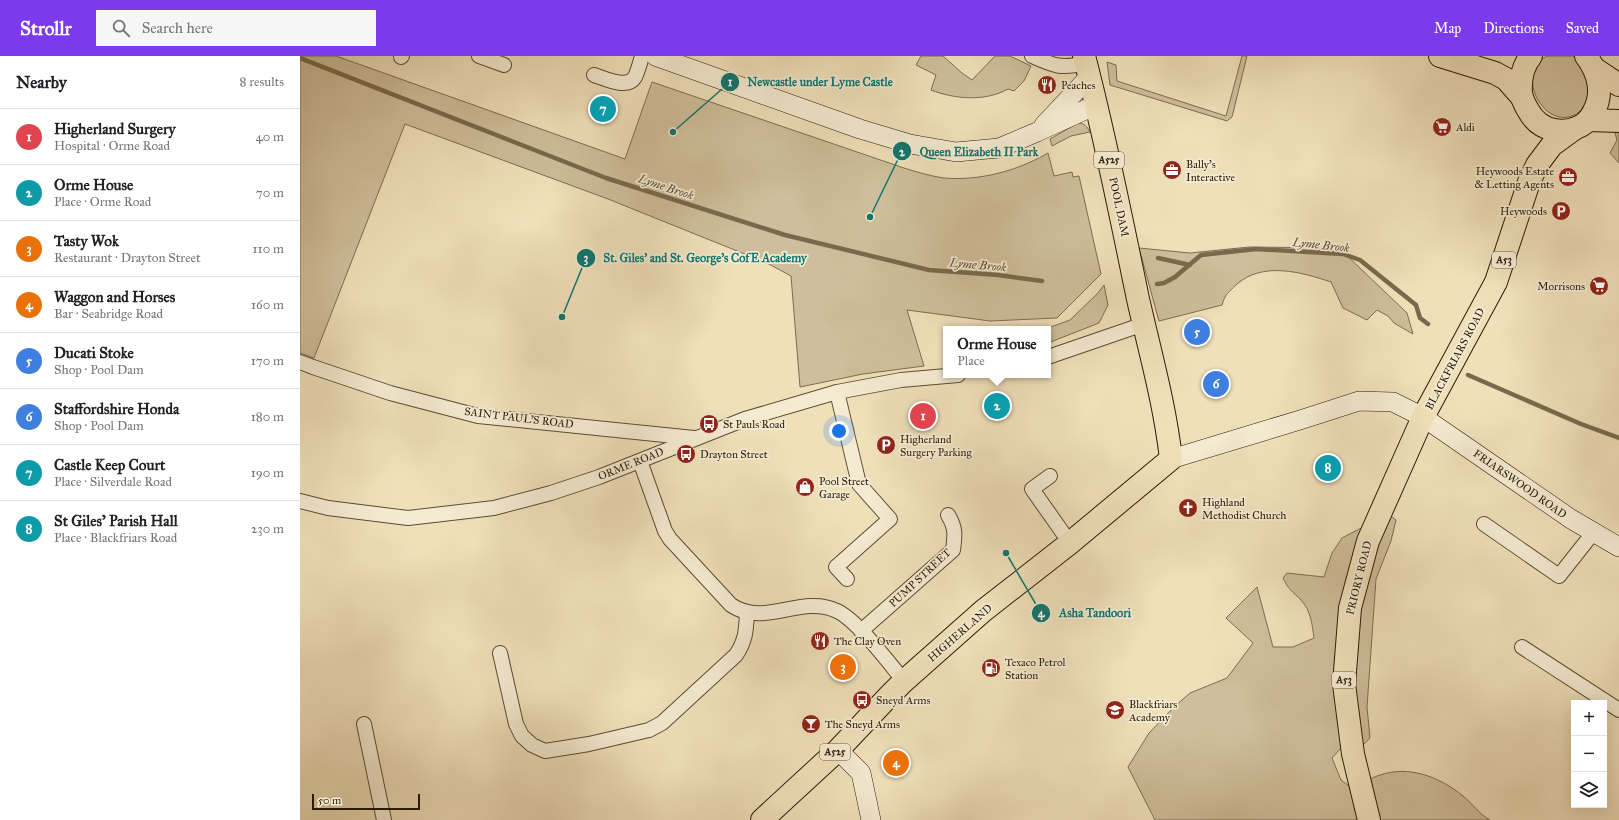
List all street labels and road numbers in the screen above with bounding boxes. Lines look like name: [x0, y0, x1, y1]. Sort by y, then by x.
road number: A525: [1094, 152, 1124, 168]
street label: POOL DAM: [1106, 176, 1132, 238]
road number: A53: [1492, 252, 1516, 268]
street label: BLACKFRIARS ROAD: [1423, 306, 1488, 412]
street label: SAINT PAUL'S ROAD: [464, 405, 575, 431]
street label: ORME ROAD: [596, 445, 666, 483]
street label: FRIARSWOOD ROAD: [1471, 447, 1569, 521]
street label: PRIORY ROAD: [1344, 539, 1375, 616]
street label: PUMP STREET: [886, 546, 954, 610]
street label: HIGHERLAND: [925, 601, 995, 665]
road number: A53: [1332, 672, 1356, 688]
road number: A525: [820, 744, 850, 760]

